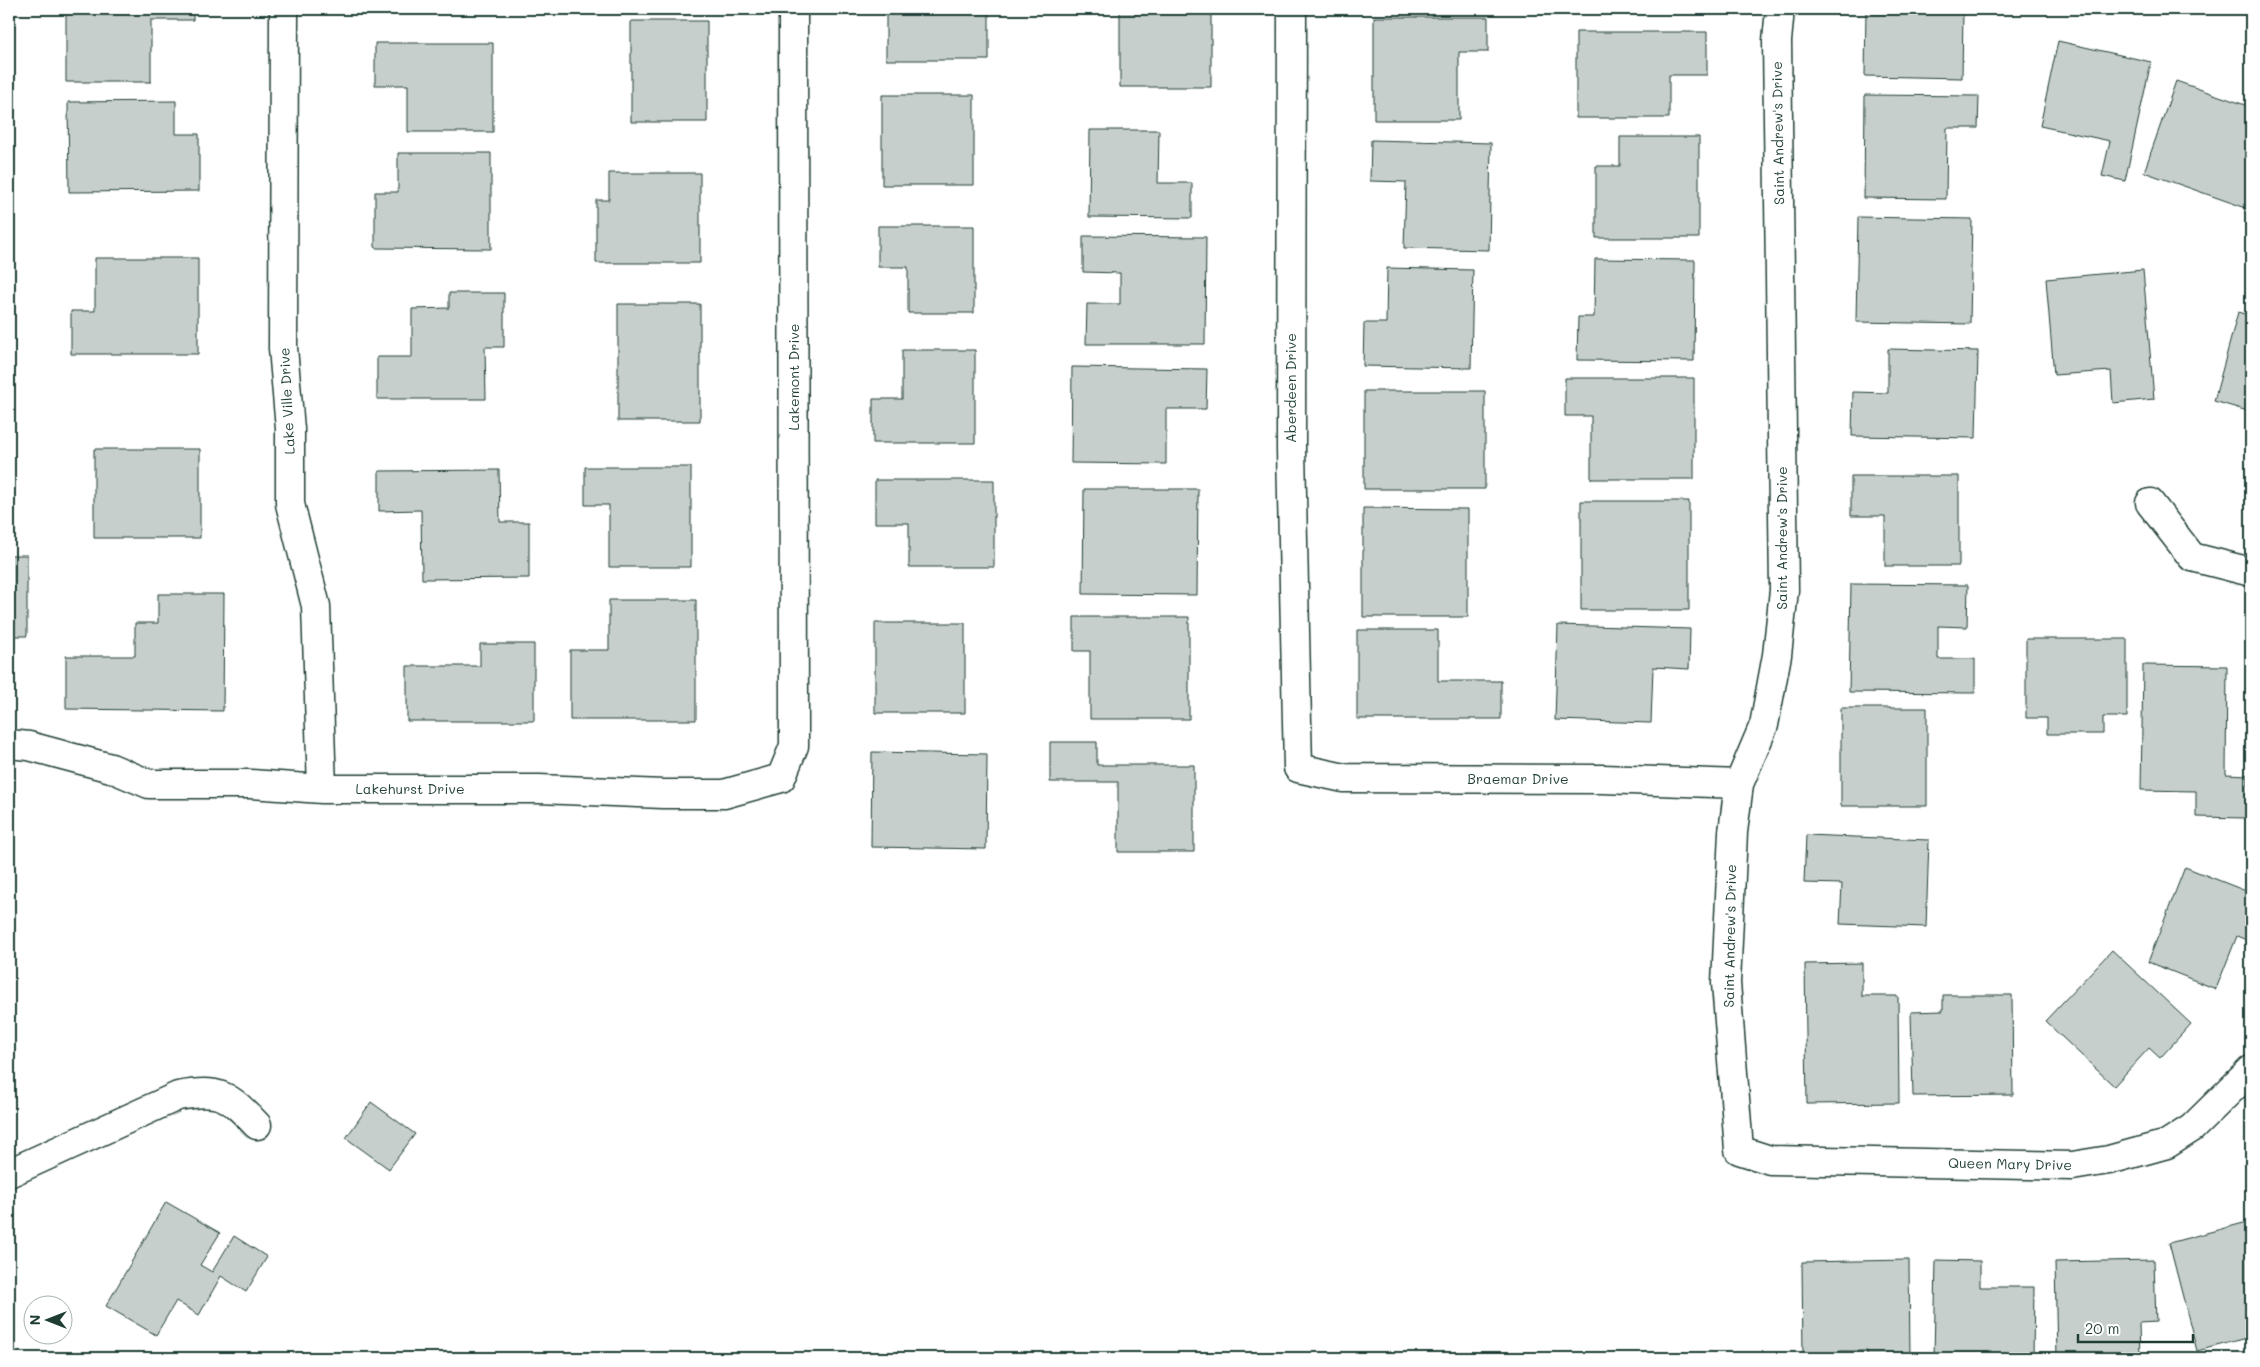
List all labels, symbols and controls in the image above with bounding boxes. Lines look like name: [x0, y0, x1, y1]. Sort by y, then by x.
street label: Saint Andrew's Drive: [1767, 61, 1788, 205]
street label: Lakemont Drive: [784, 323, 803, 431]
street label: Aberdeen Drive: [1281, 333, 1300, 443]
street label: Lake Ville Drive: [274, 347, 299, 455]
street label: Saint Andrew's Drive: [1772, 466, 1791, 610]
street label: Braemar Drive: [1467, 769, 1569, 788]
street label: Lakehurst Drive: [355, 779, 465, 798]
street label: Saint Andrew's Drive: [1719, 864, 1740, 1008]
street label: Queen Mary Drive: [1948, 1153, 2072, 1174]
north arrow: [22, 1294, 72, 1344]
scale bar: [2078, 1312, 2192, 1344]
text: N: [25, 1315, 44, 1325]
text: 20 m: [2085, 1318, 2119, 1338]

